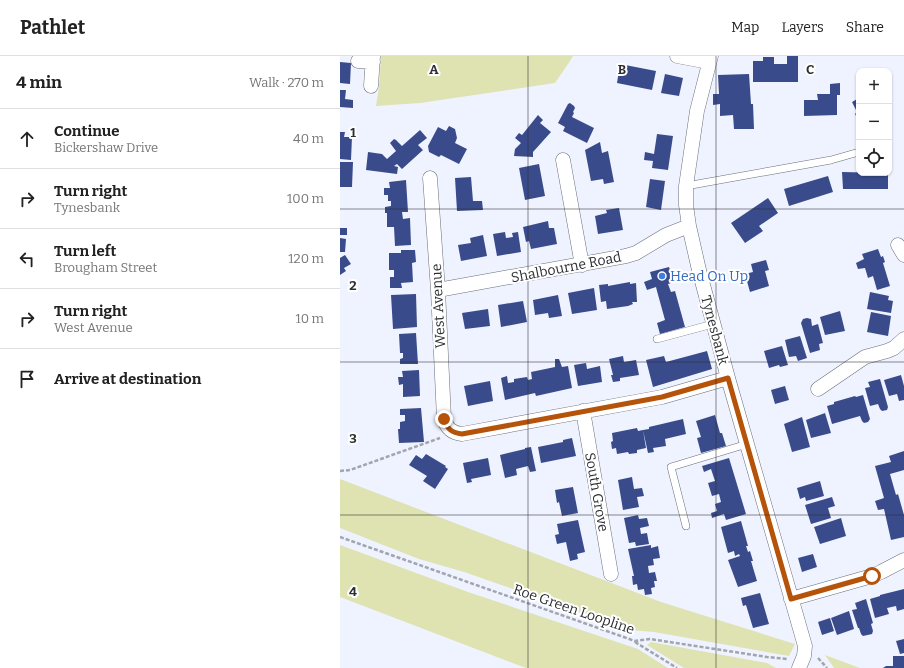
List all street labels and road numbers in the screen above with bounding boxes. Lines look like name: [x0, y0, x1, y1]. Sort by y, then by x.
street label: Shalbourne Road: [510, 248, 623, 287]
street label: West Avenue: [428, 263, 449, 349]
street label: Tynesbank: [697, 294, 732, 367]
street label: South Grove: [581, 451, 612, 533]
street label: Roe Green Loopline: [511, 581, 637, 638]

